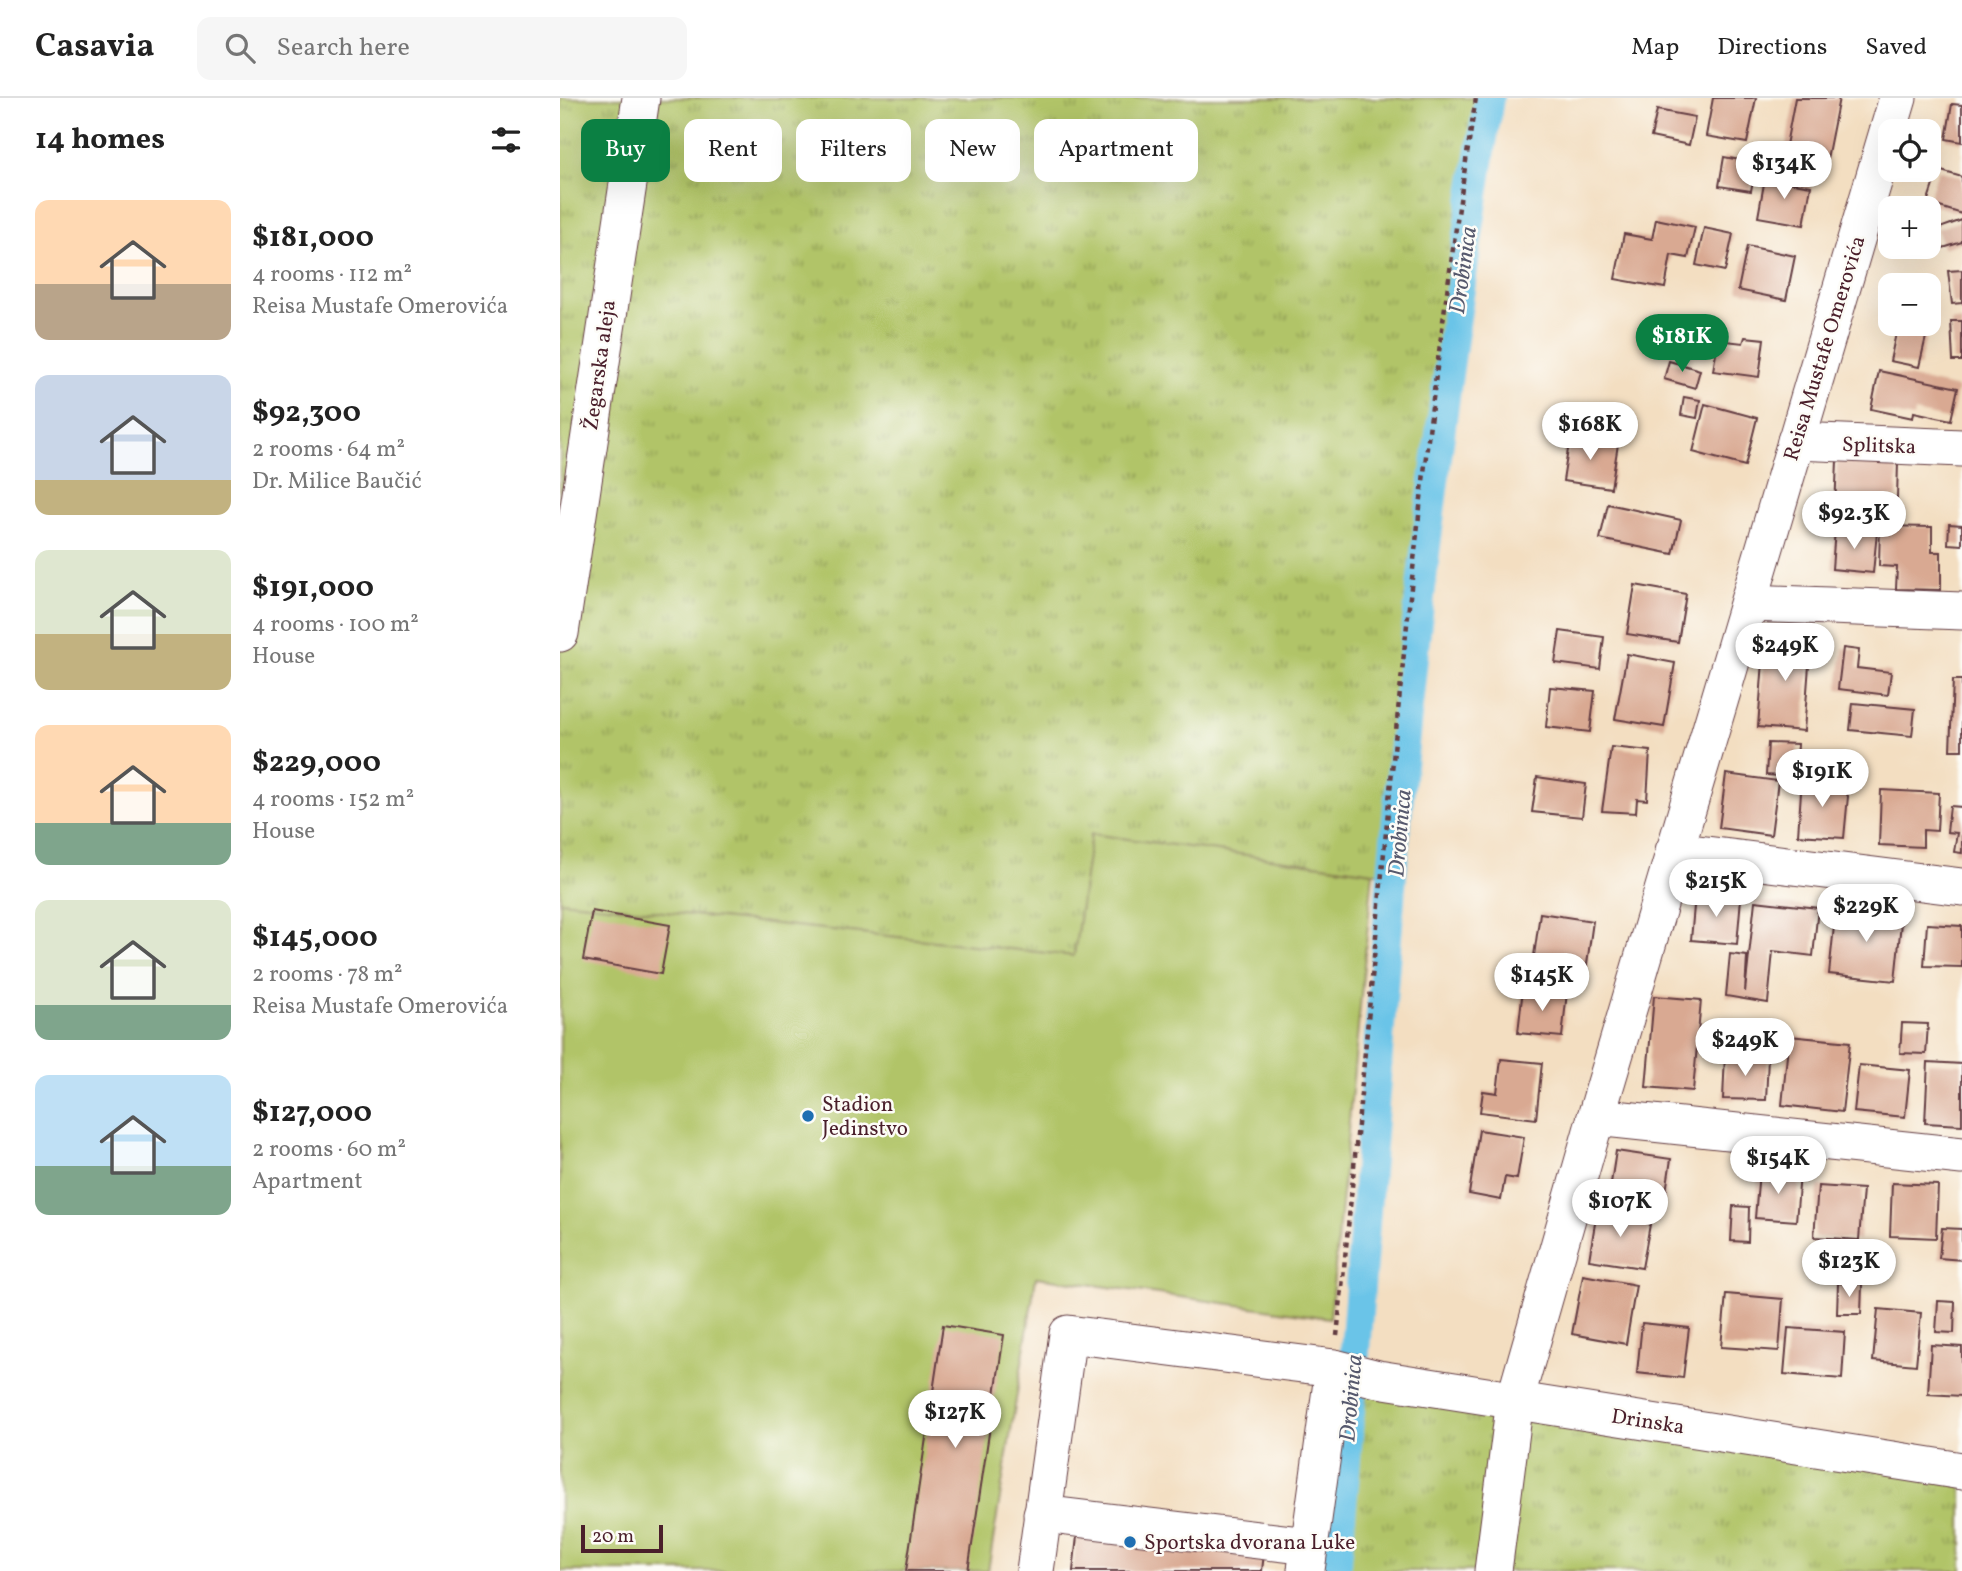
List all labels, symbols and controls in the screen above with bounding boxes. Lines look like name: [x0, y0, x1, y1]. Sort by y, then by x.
search box: [197, 17, 687, 80]
text: Casavia: [35, 25, 155, 71]
icon: search: [221, 29, 259, 67]
text: Search here: [277, 30, 410, 66]
text: Map: [1631, 31, 1679, 65]
text: Directions: [1717, 31, 1827, 65]
text: Saved: [1865, 31, 1927, 65]
text: 14 homes: [35, 119, 165, 161]
chip: Buy: [581, 119, 670, 182]
chip: Rent: [684, 119, 782, 182]
chip: Filters: [796, 119, 911, 182]
chip: New: [925, 119, 1020, 182]
chip: Apartment: [1034, 119, 1198, 182]
map controls: [1878, 119, 1941, 336]
button: locate: [1878, 119, 1941, 182]
icon: filters: [487, 121, 525, 159]
pin: $134K: [1735, 141, 1833, 201]
text: $134K: [1752, 148, 1816, 180]
button: +: [1878, 196, 1941, 259]
text: $181,000: [252, 217, 374, 259]
water label: Drobinica: [1442, 224, 1486, 316]
icon: home: [91, 228, 175, 312]
street label: Reisa Mustafe Omerovića: [1777, 232, 1873, 465]
text: 4 rooms · 112 m²: [252, 259, 412, 291]
button: −: [1878, 273, 1941, 336]
text: Reisa Mustafe Omerovića: [252, 291, 508, 323]
street label: Žegarska aleja: [577, 298, 624, 432]
pin: $181K: [1633, 314, 1731, 374]
text: $181K: [1652, 321, 1712, 353]
text: $92,300: [252, 392, 361, 434]
pin: $168K: [1541, 402, 1639, 462]
icon: home: [91, 403, 175, 487]
text: $168K: [1558, 409, 1622, 441]
street label: Splitska: [1841, 431, 1917, 462]
text: 2 rooms · 64 m²: [252, 434, 405, 466]
text: Dr. Milice Baučić: [252, 466, 422, 498]
pin: $92.3K: [1797, 491, 1911, 551]
text: $92.3K: [1818, 498, 1890, 530]
text: $191,000: [252, 567, 374, 609]
icon: home: [91, 578, 175, 662]
text: 4 rooms · 100 m²: [252, 609, 419, 641]
pin: $249K: [1736, 624, 1834, 683]
text: $249K: [1751, 630, 1819, 662]
text: House: [252, 641, 315, 673]
text: $229,000: [252, 742, 381, 784]
pin: $191K: [1773, 750, 1871, 809]
icon: home: [91, 753, 175, 837]
text: $191K: [1792, 756, 1852, 788]
text: 4 rooms · 152 m²: [252, 784, 414, 816]
water label: Drobinica: [1381, 788, 1421, 878]
text: House: [252, 816, 315, 848]
pin: $215K: [1667, 860, 1765, 919]
text: $215K: [1685, 866, 1747, 898]
pin: $229K: [1817, 884, 1915, 944]
text: $229K: [1833, 891, 1899, 923]
text: $145,000: [252, 917, 378, 959]
icon: home: [91, 928, 175, 1012]
pin: $145K: [1493, 954, 1591, 1013]
text: 2 rooms · 78 m²: [252, 959, 403, 991]
text: $145K: [1510, 960, 1574, 992]
text: Reisa Mustafe Omerovića: [252, 991, 508, 1023]
pin: $249K: [1696, 1018, 1794, 1078]
text: $249K: [1711, 1025, 1779, 1057]
place label: Stadion Jedinstvo: [822, 1091, 908, 1144]
text: $127,000: [252, 1092, 372, 1134]
icon: home: [91, 1103, 175, 1187]
marker: Stadion Jedinstvo: [800, 1108, 816, 1124]
text: 2 rooms · 60 m²: [252, 1134, 406, 1166]
pin: $154K: [1729, 1136, 1827, 1196]
text: $154K: [1746, 1143, 1810, 1175]
text: Apartment: [252, 1166, 363, 1198]
pin: $107K: [1571, 1180, 1669, 1239]
text: $107K: [1588, 1186, 1652, 1218]
pin: $123K: [1800, 1240, 1898, 1299]
text: $123K: [1818, 1246, 1880, 1278]
water label: Drobinica: [1332, 1353, 1372, 1443]
pin: $127K: [906, 1390, 1004, 1450]
text: $127K: [924, 1397, 986, 1429]
street label: Drinska: [1609, 1402, 1687, 1443]
scale bar: [581, 1522, 663, 1554]
text: 20 m: [592, 1524, 634, 1550]
place label: Sportska dvorana Luke: [1144, 1529, 1355, 1558]
marker: Sportska dvorana Luke: [1122, 1534, 1138, 1550]

